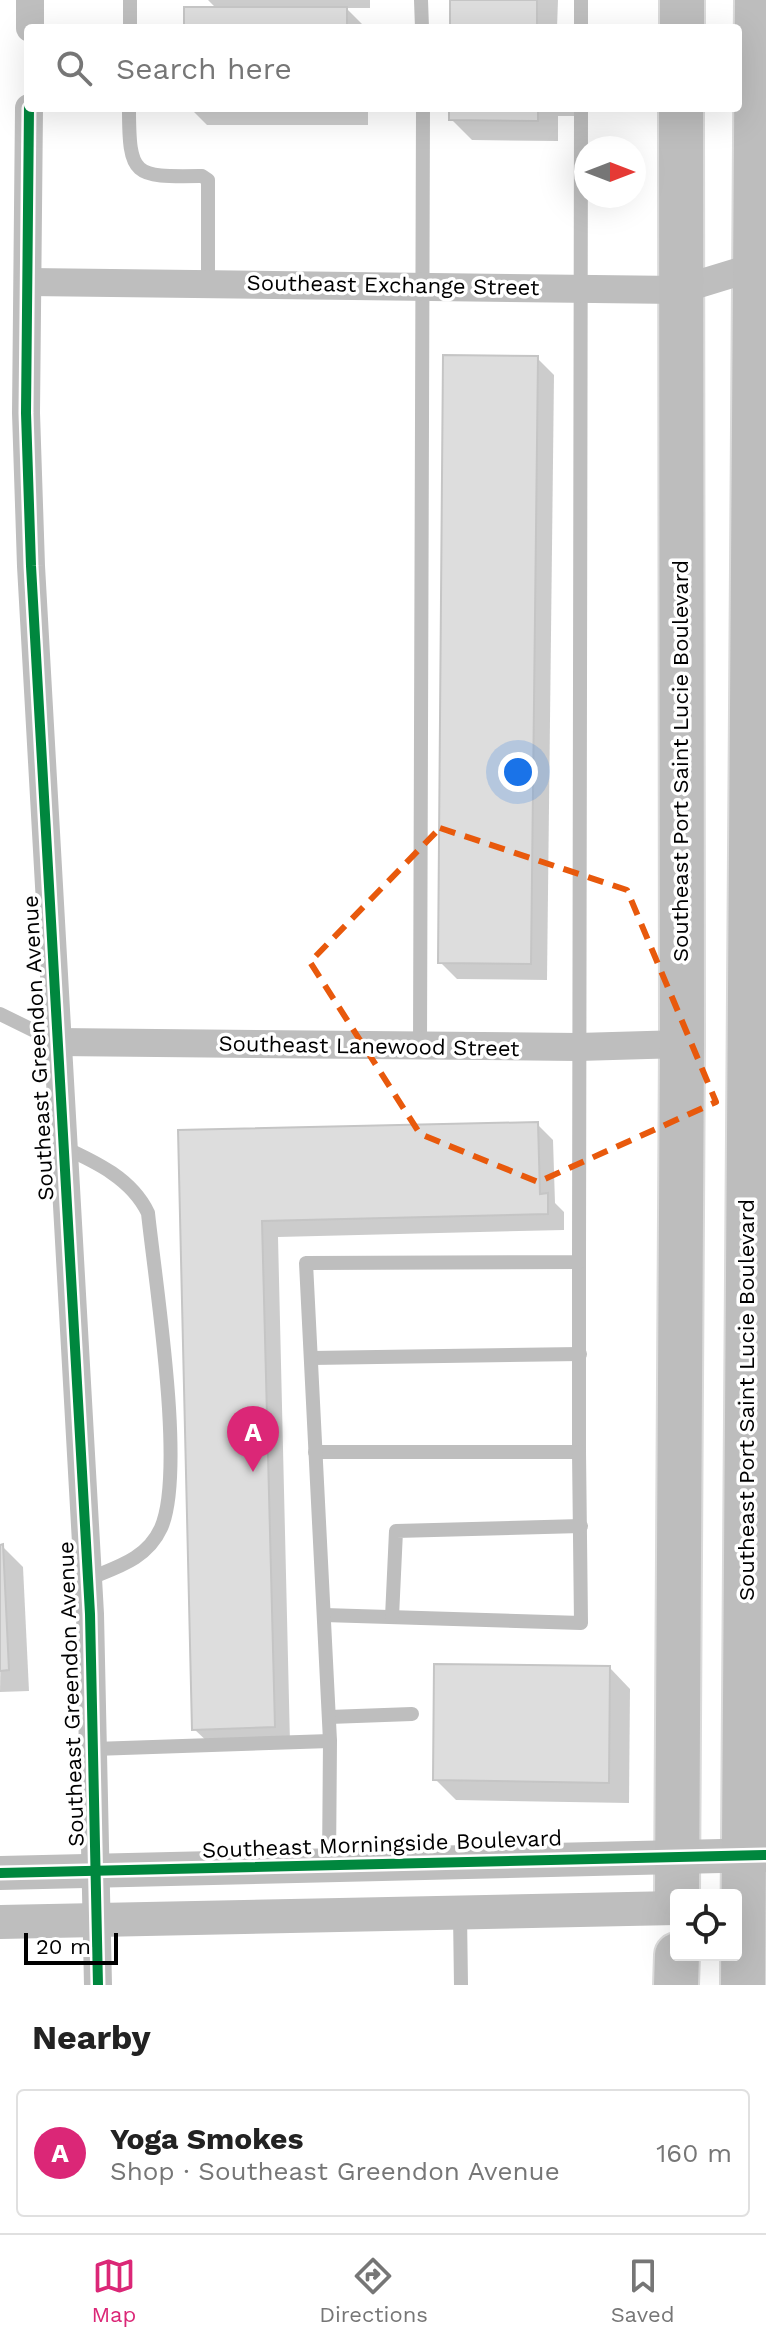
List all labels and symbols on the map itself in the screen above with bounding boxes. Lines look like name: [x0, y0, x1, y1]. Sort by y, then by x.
north arrow: [574, 136, 646, 208]
street label: Southeast Exchange Street: [246, 270, 540, 300]
street label: Southeast Port Saint Lucie Boulevard: [668, 560, 693, 962]
your location: [498, 752, 538, 792]
street label: Southeast Greendon Avenue: [18, 895, 58, 1201]
street label: Southeast Lanewood Street: [218, 1031, 520, 1061]
street label: Southeast Port Saint Lucie Boulevard: [734, 1199, 759, 1601]
pin: A: [227, 1406, 279, 1472]
street label: Southeast Greendon Avenue: [53, 1541, 89, 1847]
street label: Southeast Morningside Boulevard: [201, 1825, 563, 1863]
scale bar: [24, 1929, 118, 1965]

